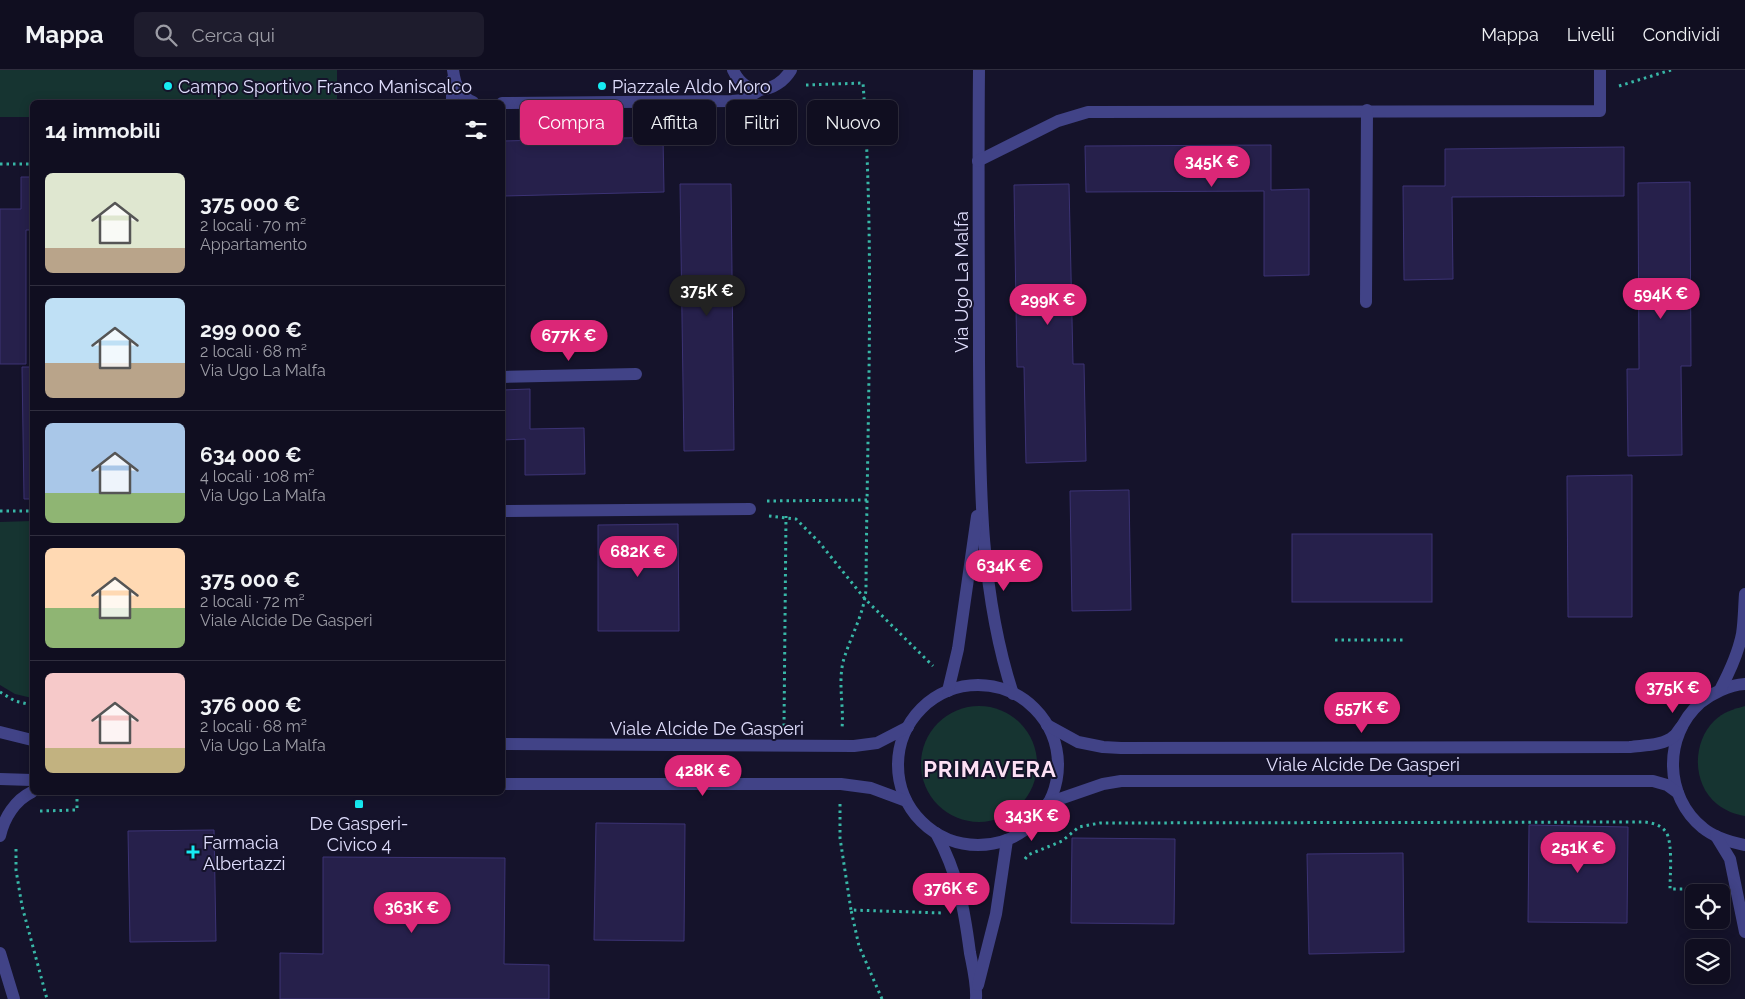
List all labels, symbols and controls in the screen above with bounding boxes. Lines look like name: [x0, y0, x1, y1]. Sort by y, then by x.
search box: [134, 12, 484, 57]
text: Mappa: [25, 20, 104, 49]
icon: search: [152, 21, 180, 49]
text: Cerca qui: [192, 24, 275, 46]
text: Mappa: [1481, 24, 1539, 45]
text: Livelli: [1567, 24, 1615, 45]
text: Condividi: [1643, 24, 1720, 45]
place label: Campo Sportivo Franco Maniscalco: [178, 76, 472, 97]
place label: Piazzale Aldo Moro: [612, 76, 771, 97]
marker: Campo Sportivo Franco Maniscalco: [162, 80, 174, 92]
marker: Piazzale Aldo Moro: [596, 80, 608, 92]
chip: Compra: [520, 100, 623, 145]
chip: Affitta: [633, 100, 716, 145]
chip: Filtri: [726, 100, 797, 145]
chip: Nuovo: [807, 100, 898, 145]
icon: filters: [462, 116, 490, 144]
text: 14 immobili: [45, 118, 160, 143]
pin: 345K €: [1171, 146, 1253, 188]
text: 345K €: [1185, 152, 1239, 171]
text: 375 000 €: [200, 191, 300, 216]
icon: home: [85, 193, 145, 253]
street label: Via Ugo La Malfa: [951, 211, 972, 353]
text: 2 locali · 70 m²: [200, 216, 306, 235]
text: Appartamento: [200, 235, 307, 254]
pin: 375K €: [666, 274, 748, 317]
pin: 594K €: [1620, 278, 1702, 320]
text: 375K €: [680, 281, 734, 300]
pin: 299K €: [1007, 284, 1089, 326]
text: 594K €: [1634, 284, 1688, 303]
text: 299K €: [1021, 290, 1076, 309]
text: 299 000 €: [200, 317, 302, 342]
icon: home: [85, 318, 145, 378]
pin: 677K €: [528, 320, 610, 362]
text: 677K €: [542, 326, 596, 345]
text: 2 locali · 68 m²: [200, 342, 307, 361]
text: Via Ugo La Malfa: [200, 361, 326, 380]
text: 634 000 €: [200, 442, 302, 467]
icon: home: [85, 443, 145, 503]
text: 4 locali · 108 m²: [200, 467, 314, 486]
text: Via Ugo La Malfa: [200, 486, 326, 505]
pin: 682K €: [597, 536, 679, 578]
text: 682K €: [610, 542, 666, 561]
pin: 634K €: [963, 550, 1045, 592]
text: 634K €: [977, 556, 1031, 575]
text: 375 000 €: [200, 567, 300, 592]
icon: home: [85, 568, 145, 628]
text: 2 locali · 72 m²: [200, 592, 305, 611]
text: Viale Alcide De Gasperi: [200, 611, 372, 630]
pin: 375K €: [1632, 672, 1714, 714]
text: 375K €: [1646, 678, 1700, 697]
text: 376 000 €: [200, 692, 302, 717]
pin: 557K €: [1321, 692, 1403, 734]
icon: home: [85, 693, 145, 753]
text: 557K €: [1335, 698, 1389, 717]
text: 2 locali · 68 m²: [200, 717, 307, 736]
street label: Viale Alcide De Gasperi: [610, 718, 804, 739]
text: Via Ugo La Malfa: [200, 736, 326, 755]
pin: 428K €: [662, 754, 744, 797]
street label: Viale Alcide De Gasperi: [1266, 754, 1460, 775]
district label: PRIMAVERA: [923, 756, 1057, 782]
text: 428K €: [676, 761, 730, 780]
marker: De Gasperi- Civico 4: [353, 798, 365, 810]
pin: 343K €: [991, 800, 1073, 842]
text: 343K €: [1005, 806, 1059, 825]
place label: De Gasperi- Civico 4: [310, 813, 408, 855]
place label: Farmacia Albertazzi: [203, 832, 286, 874]
pin: 251K €: [1537, 832, 1619, 874]
text: 251K €: [1552, 838, 1604, 857]
marker: Farmacia Albertazzi: [187, 846, 199, 858]
pin: 376K €: [910, 872, 992, 915]
text: 376K €: [924, 879, 978, 898]
map controls: [1685, 884, 1730, 984]
button: locate: [1685, 884, 1730, 929]
pin: 363K €: [371, 892, 453, 934]
text: 363K €: [385, 898, 439, 917]
button: layers: [1685, 939, 1730, 984]

